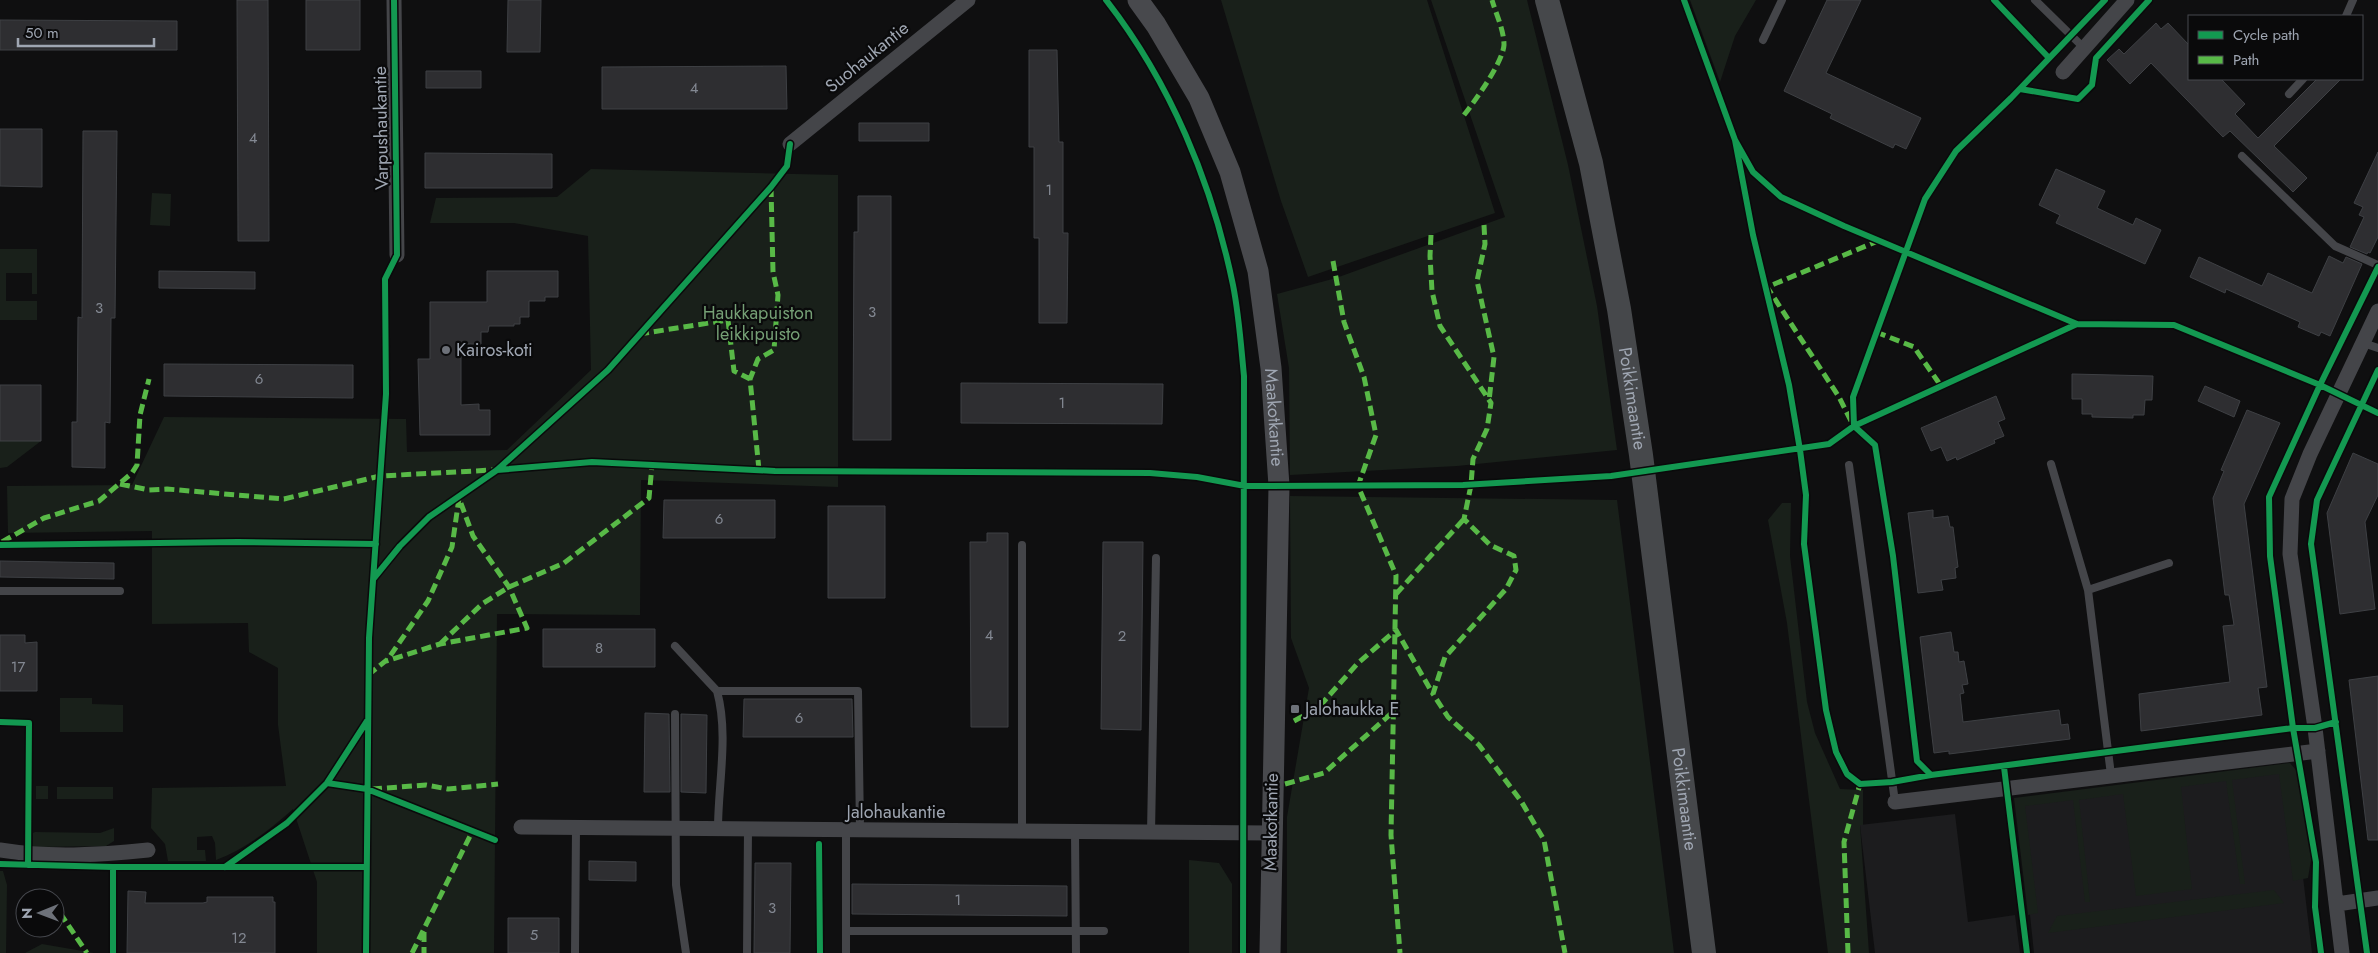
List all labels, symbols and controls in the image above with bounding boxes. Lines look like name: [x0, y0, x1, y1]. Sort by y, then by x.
scale bar: [18, 15, 154, 47]
street label: Suohaukantie: [820, 15, 914, 99]
legend: [2188, 15, 2363, 80]
text: 50 m: [25, 22, 59, 44]
text: Cycle path: [2233, 24, 2300, 46]
text: Path: [2233, 49, 2259, 71]
street label: Varpushaukantie: [367, 66, 395, 190]
house number: 4: [690, 77, 699, 99]
house number: 4: [249, 127, 258, 149]
house number: 1: [1046, 179, 1052, 201]
house number: 3: [95, 297, 103, 319]
park label: Haukkapuiston leikkipuisto: [703, 300, 813, 347]
house number: 3: [868, 301, 876, 323]
place label: Kairos-koti: [456, 337, 533, 363]
marker: Kairos-koti: [440, 344, 452, 356]
street label: Poikkimaantie: [1612, 345, 1653, 452]
house number: 6: [255, 368, 263, 390]
street label: Maakotkantie: [1258, 368, 1291, 467]
house number: 1: [1059, 392, 1065, 414]
house number: 6: [715, 508, 723, 530]
house number: 4: [985, 624, 994, 646]
house number: 2: [1118, 625, 1126, 647]
house number: 8: [595, 637, 603, 659]
house number: 17: [11, 656, 25, 678]
place label: Jalohaukka E: [1303, 696, 1399, 722]
marker: Jalohaukka E: [1289, 703, 1301, 715]
house number: 6: [795, 707, 803, 729]
street label: Poikkimaantie: [1665, 746, 1704, 852]
street label: Maakotkantie: [1257, 773, 1285, 871]
street label: Jalohaukantie: [845, 799, 945, 825]
north arrow: [15, 888, 65, 938]
house number: 1: [955, 889, 961, 911]
house number: 3: [768, 897, 776, 919]
text: N: [17, 907, 37, 919]
house number: 5: [530, 924, 538, 946]
house number: 12: [231, 927, 247, 949]

